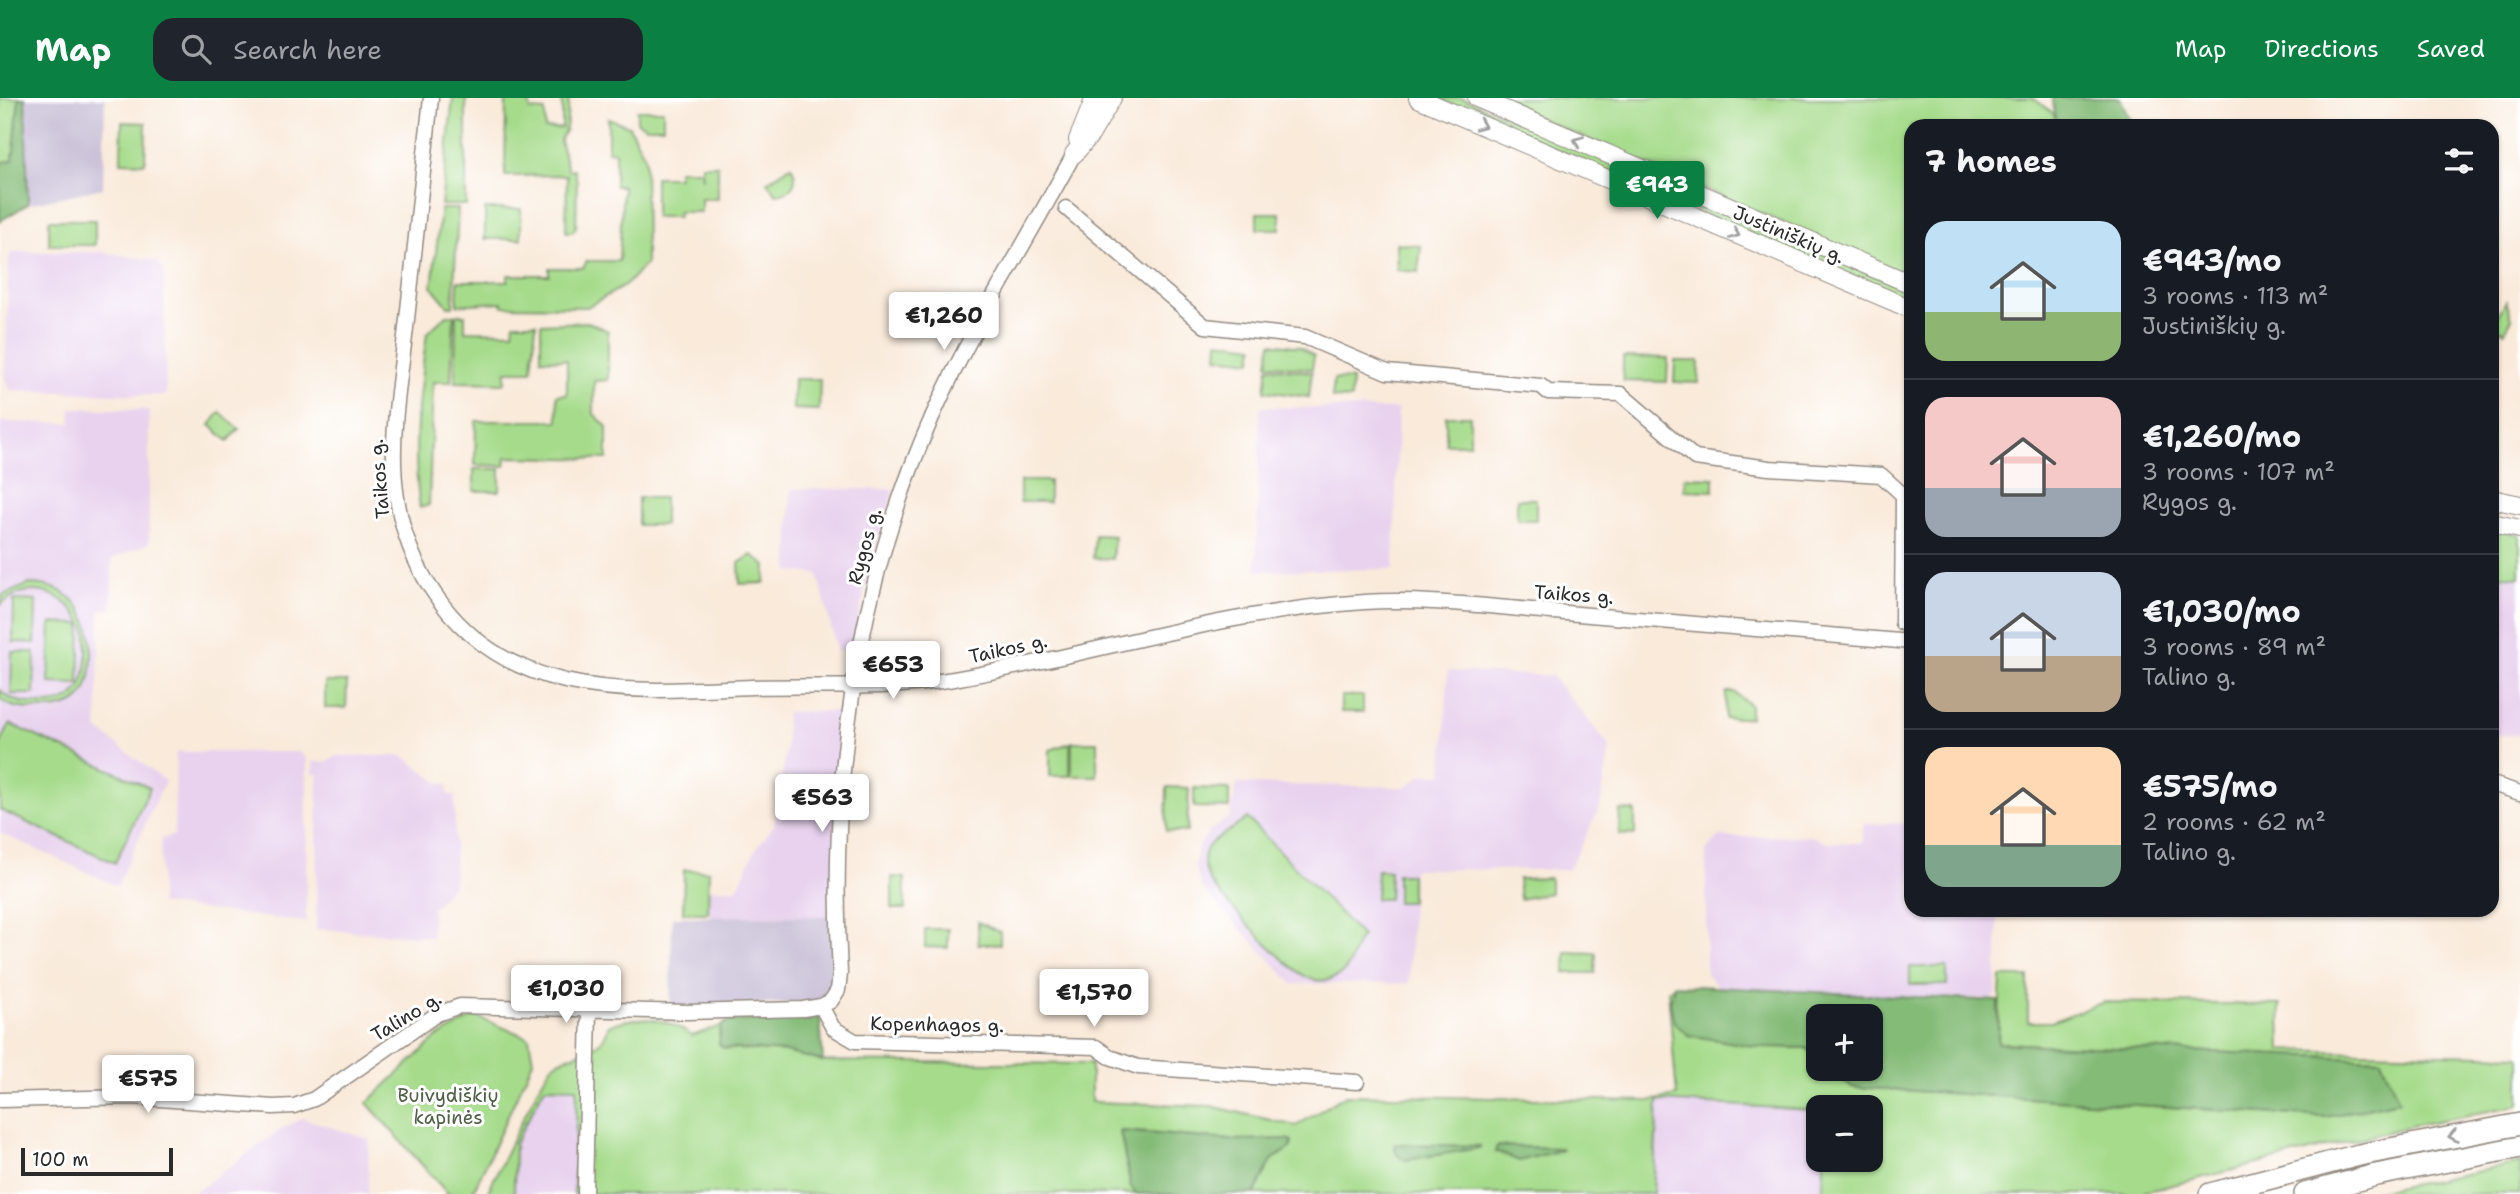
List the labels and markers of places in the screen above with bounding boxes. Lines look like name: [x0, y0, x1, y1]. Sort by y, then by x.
pin: €943: [1616, 162, 1698, 221]
pin: €1,260: [887, 292, 1001, 352]
pin: €653: [852, 642, 934, 701]
pin: €563: [781, 774, 863, 834]
pin: €1,030: [509, 965, 623, 1025]
pin: €1,570: [1037, 970, 1151, 1029]
pin: €575: [107, 1056, 189, 1115]

